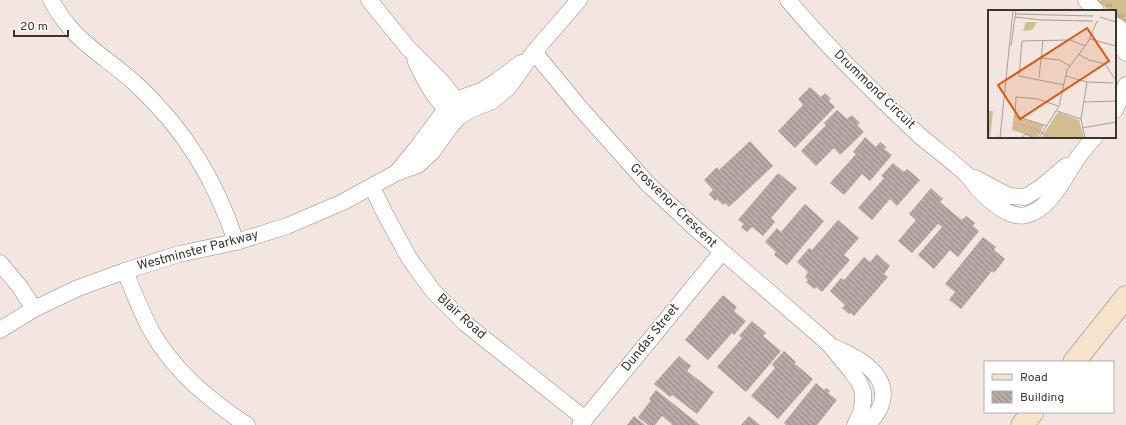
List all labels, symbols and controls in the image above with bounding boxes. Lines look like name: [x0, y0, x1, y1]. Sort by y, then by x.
inset map: [988, 10, 1116, 138]
scale bar: [14, 12, 68, 38]
text: 20 m: [20, 19, 48, 35]
street label: Drummond Circuit: [830, 47, 918, 133]
street label: Grosvenor Crescent: [626, 160, 720, 252]
street label: Westminster Parkway: [136, 227, 261, 275]
street label: Blair Road: [433, 291, 489, 343]
street label: Dundas Street: [619, 301, 683, 375]
legend: [984, 361, 1114, 413]
text: Road: [1020, 370, 1048, 386]
text: Building: [1020, 390, 1064, 406]

